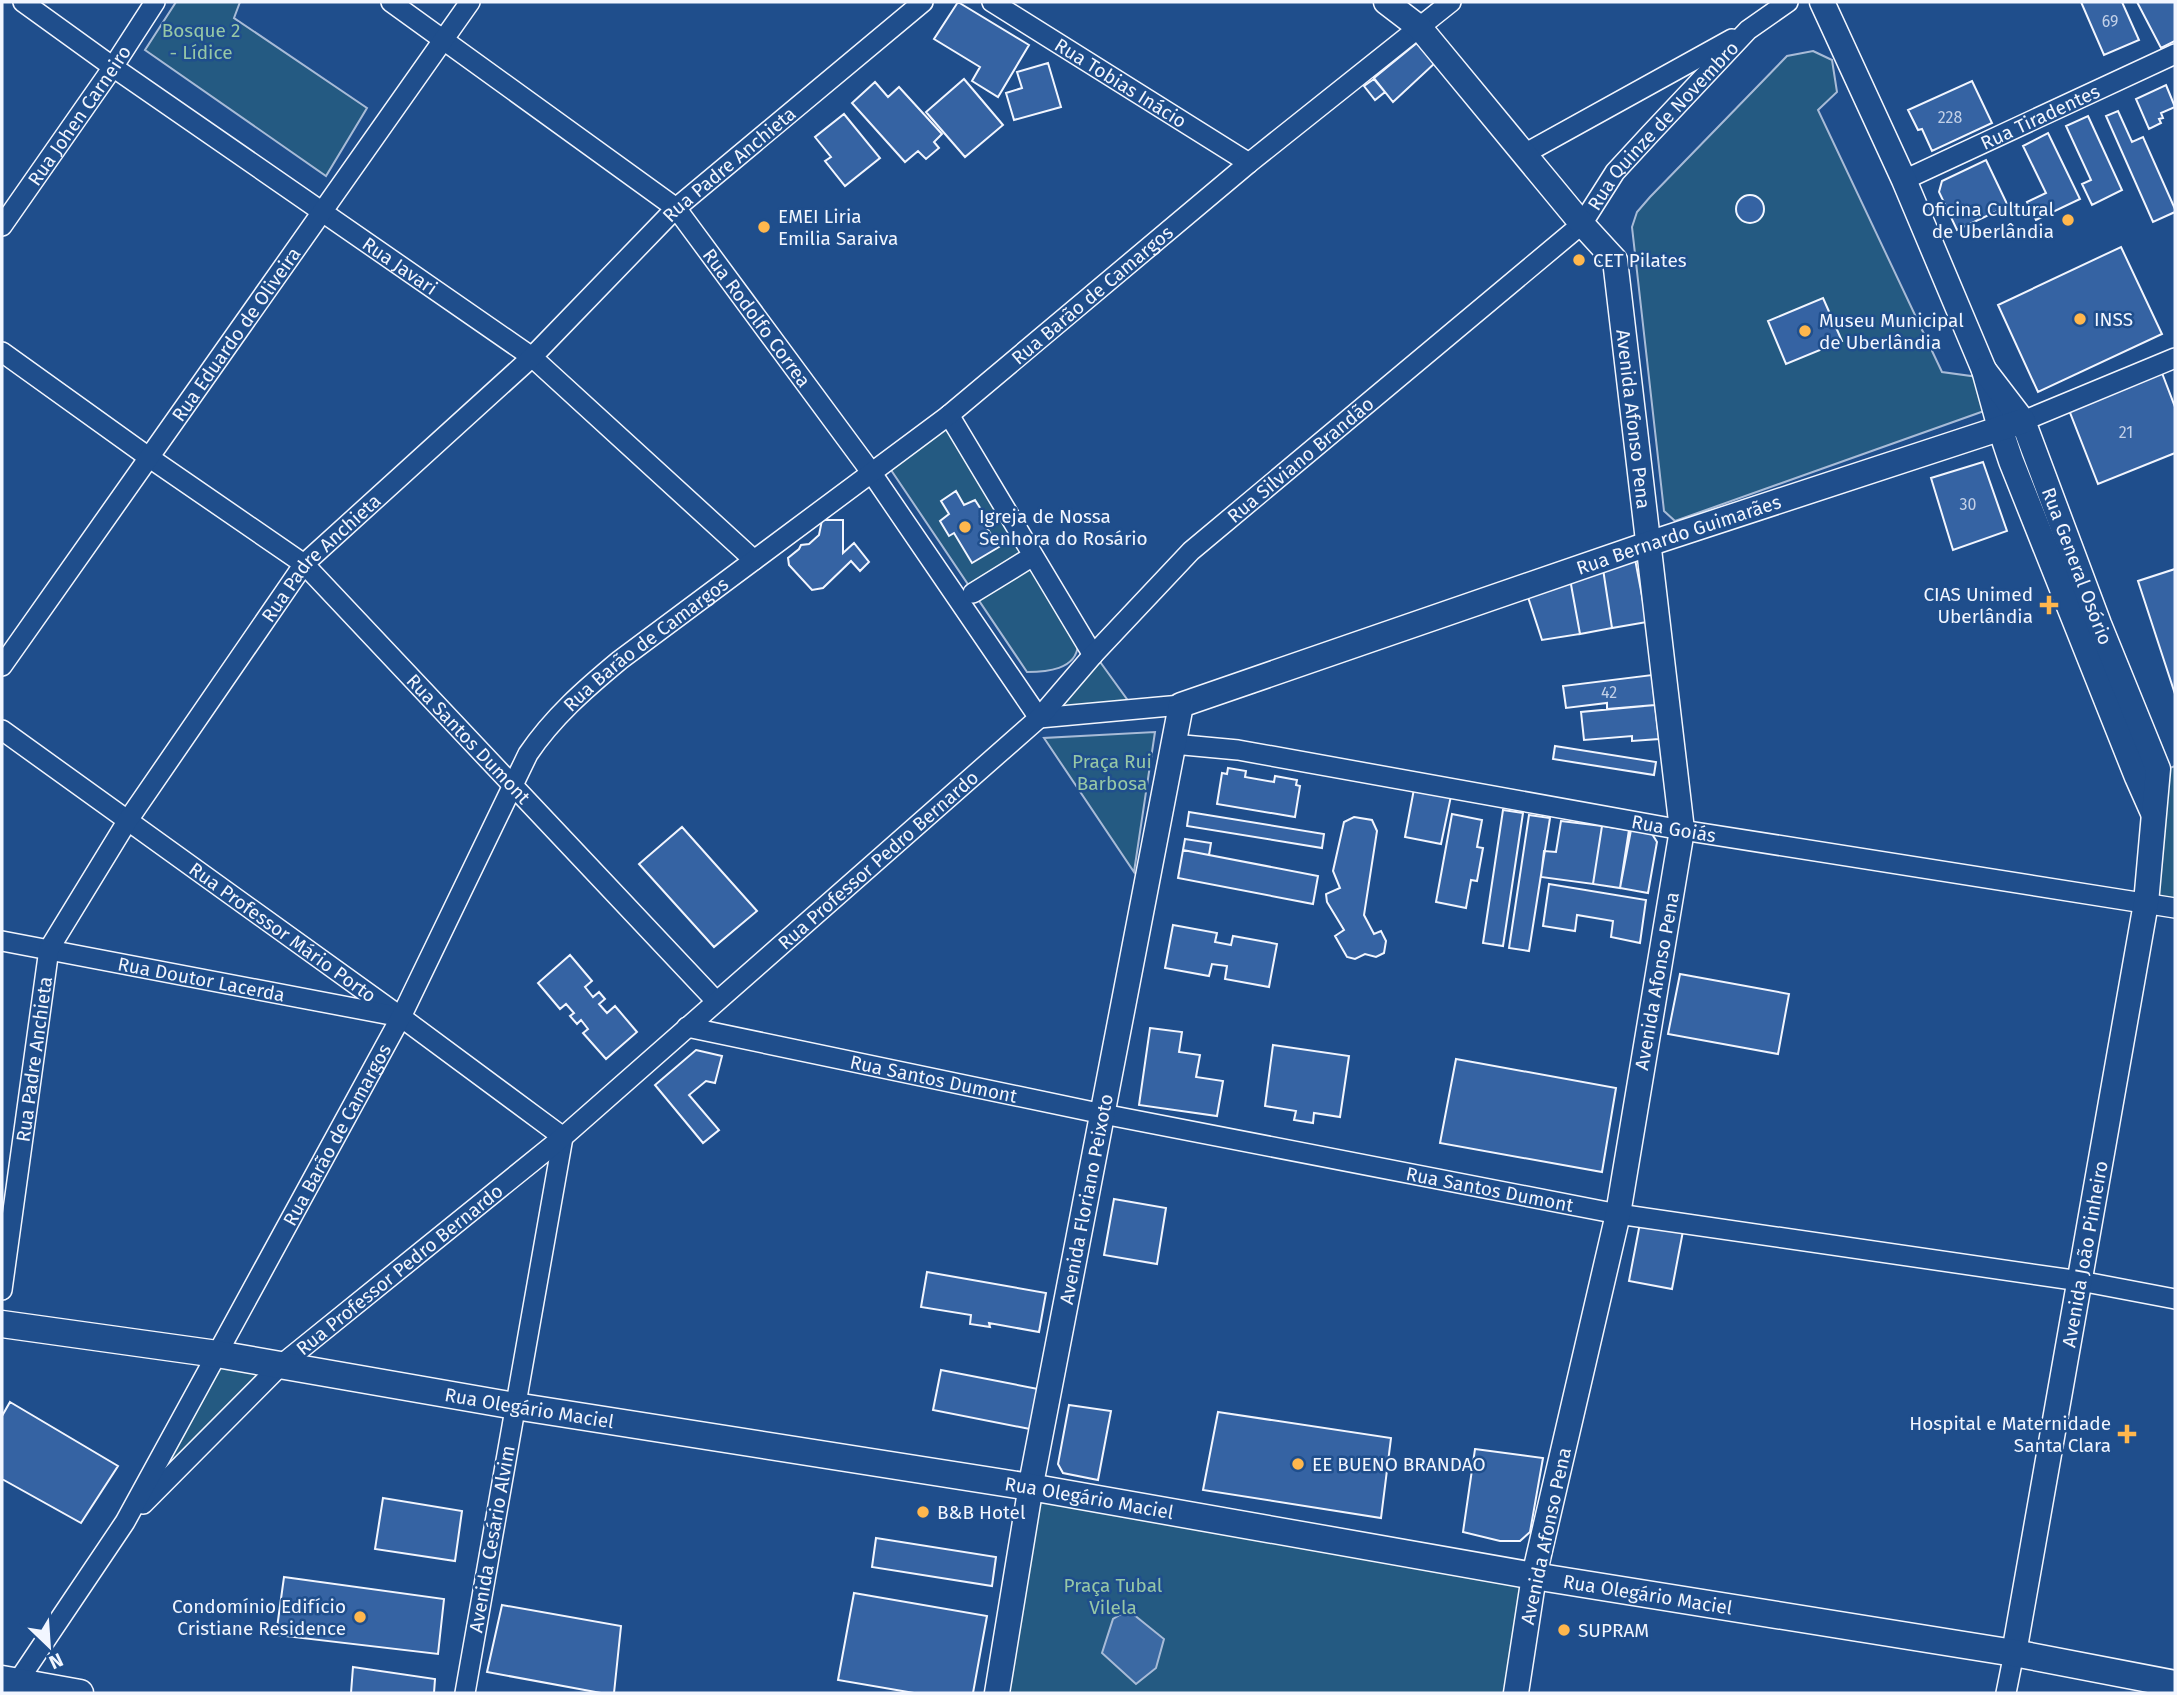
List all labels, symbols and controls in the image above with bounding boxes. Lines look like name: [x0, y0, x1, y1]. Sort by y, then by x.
house number: 69: [2102, 12, 2118, 31]
park label: Bosque 2 - Lídice: [162, 19, 240, 64]
street label: Rua Tobias Inácio: [1051, 33, 1191, 133]
street label: Rua Quinze de Novembro: [1582, 36, 1743, 214]
street label: Rua Johen Carneiro: [23, 41, 136, 190]
street label: Rua Tiradentes: [1977, 79, 2103, 154]
street label: Rua Padre Anchieta: [657, 102, 800, 227]
house number: 228: [1938, 108, 1963, 127]
place label: Oficina Cultural de Uberlândia: [1922, 198, 2054, 243]
place label: EMEI Liria Emilia Saraiva: [778, 205, 898, 250]
marker: Oficina Cultural de Uberlândia: [2060, 212, 2076, 228]
marker: EMEI Liria Emilia Saraiva: [756, 219, 772, 235]
street label: Rua Barão de Camargos: [1007, 220, 1178, 369]
street label: Rua Javari: [358, 232, 442, 300]
street label: Rua Eduardo de Oliveira: [167, 243, 305, 426]
street label: Rua Rodolfo Correa: [698, 244, 816, 392]
place label: CET Pilates: [1593, 249, 1687, 272]
marker: CET Pilates: [1571, 252, 1587, 268]
place label: INSS: [2094, 308, 2133, 331]
place label: Museu Municipal de Uberlândia: [1819, 309, 1964, 354]
marker: INSS: [2072, 311, 2088, 327]
marker: Museu Municipal de Uberlândia: [1797, 323, 1813, 339]
street label: Avenida Afonso Pena: [1612, 328, 1656, 510]
street label: Rua Silviano Brandão: [1222, 392, 1378, 527]
house number: 21: [2119, 423, 2133, 442]
street label: Rua General Osório: [2037, 484, 2118, 648]
street label: Rua Padre Anchieta: [256, 489, 385, 626]
street label: Rua Bernardo Guimarães: [1573, 490, 1784, 579]
house number: 30: [1960, 495, 1977, 514]
place label: Igreja de Nossa Senhora do Rosário: [979, 505, 1148, 550]
marker: Igreja de Nossa Senhora do Rosário: [957, 519, 973, 535]
street label: Rua Barão de Camargos: [558, 572, 733, 716]
place label: CIAS Unimed Uberlândia: [1923, 583, 2033, 628]
marker: CIAS Unimed Uberlândia: [2039, 595, 2059, 615]
street label: Rua Santos Dumont: [402, 669, 535, 809]
house number: 42: [1601, 683, 1617, 702]
park label: Praça Rui Barbosa: [1072, 750, 1152, 795]
street label: Rua Professor Pedro Bernardo: [773, 766, 983, 954]
street label: Rua Goiás: [1630, 810, 1718, 847]
street label: Rua Professor Mário Porto: [185, 857, 381, 1007]
street label: Avenida Afonso Pena: [1630, 890, 1684, 1072]
street label: Rua Doutor Lacerda: [116, 952, 287, 1006]
street label: Rua Padre Anchieta: [11, 975, 57, 1143]
street label: Rua Barão de Camargos: [278, 1039, 396, 1230]
street label: Rua Santos Dumont: [848, 1050, 1019, 1107]
street label: Avenida Floriano Peixoto: [1054, 1092, 1117, 1306]
street label: Avenida João Pinheiro: [2057, 1159, 2113, 1349]
street label: Rua Santos Dumont: [1404, 1162, 1576, 1217]
street label: Rua Professor Pedro Bernardo: [291, 1179, 507, 1360]
street label: Rua Olegário Maciel: [443, 1382, 616, 1433]
place label: Hospital e Maternidade Santa Clara: [1909, 1412, 2111, 1457]
marker: Hospital e Maternidade Santa Clara: [2117, 1424, 2137, 1444]
street label: Avenida Cesário Alvim: [464, 1444, 520, 1634]
street label: Avenida Afonso Pena: [1516, 1445, 1576, 1627]
place label: EE BUENO BRANDAO: [1312, 1453, 1486, 1476]
marker: EE BUENO BRANDAO: [1290, 1456, 1306, 1472]
street label: Rua Olegário Maciel: [1003, 1472, 1176, 1524]
place label: B&B Hotel: [937, 1501, 1026, 1524]
marker: B&B Hotel: [915, 1504, 931, 1520]
street label: Rua Olegário Maciel: [1561, 1569, 1735, 1619]
park label: Praça Tubal Vilela: [1064, 1574, 1163, 1619]
place label: Condomínio Edifício Cristiane Residence: [172, 1595, 346, 1640]
marker: Condomínio Edifício Cristiane Residence: [352, 1609, 368, 1625]
north arrow: [14, 1611, 84, 1681]
place label: SUPRAM: [1578, 1619, 1649, 1642]
marker: SUPRAM: [1556, 1622, 1572, 1638]
text: N: [45, 1648, 67, 1674]

